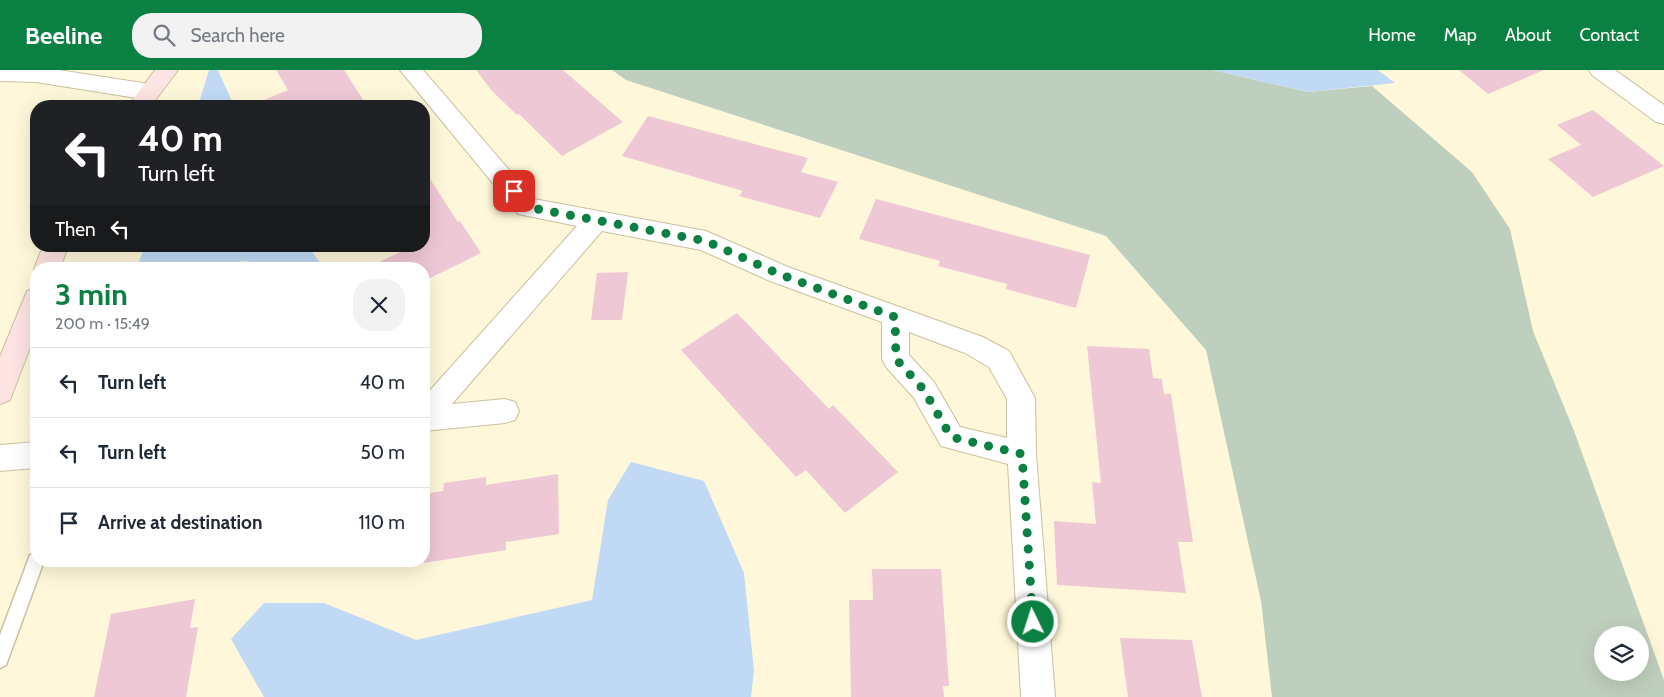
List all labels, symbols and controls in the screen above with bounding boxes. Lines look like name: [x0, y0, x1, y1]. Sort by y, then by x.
search box: [132, 13, 482, 58]
text: Beeline: [25, 21, 102, 50]
icon: search: [150, 21, 178, 49]
text: Search here: [190, 24, 285, 47]
text: Home: [1368, 24, 1416, 46]
text: Map: [1444, 24, 1477, 46]
text: About: [1505, 24, 1551, 46]
text: Contact: [1579, 24, 1639, 46]
text: 40 m: [138, 117, 223, 160]
icon: left: [55, 120, 120, 185]
text: Turn left: [138, 160, 215, 187]
pin: [493, 170, 535, 212]
icon: arrive: [500, 177, 528, 205]
icon: left: [106, 215, 134, 243]
text: Then: [55, 218, 96, 241]
text: 3 min: [55, 276, 128, 313]
button: close: [353, 279, 405, 331]
text: 200 m · 15:49: [55, 314, 150, 333]
icon: left: [55, 369, 83, 397]
text: Turn left: [98, 371, 166, 394]
text: 40 m: [360, 371, 405, 394]
icon: left: [55, 439, 83, 467]
text: Turn left: [98, 441, 166, 464]
text: 50 m: [361, 441, 405, 464]
icon: arrive: [55, 509, 83, 537]
text: Arrive at destination: [98, 511, 262, 534]
text: 110 m: [358, 511, 405, 534]
position arrow: [1006, 595, 1058, 647]
map controls: [1594, 626, 1649, 681]
button: layers: [1594, 626, 1649, 681]

